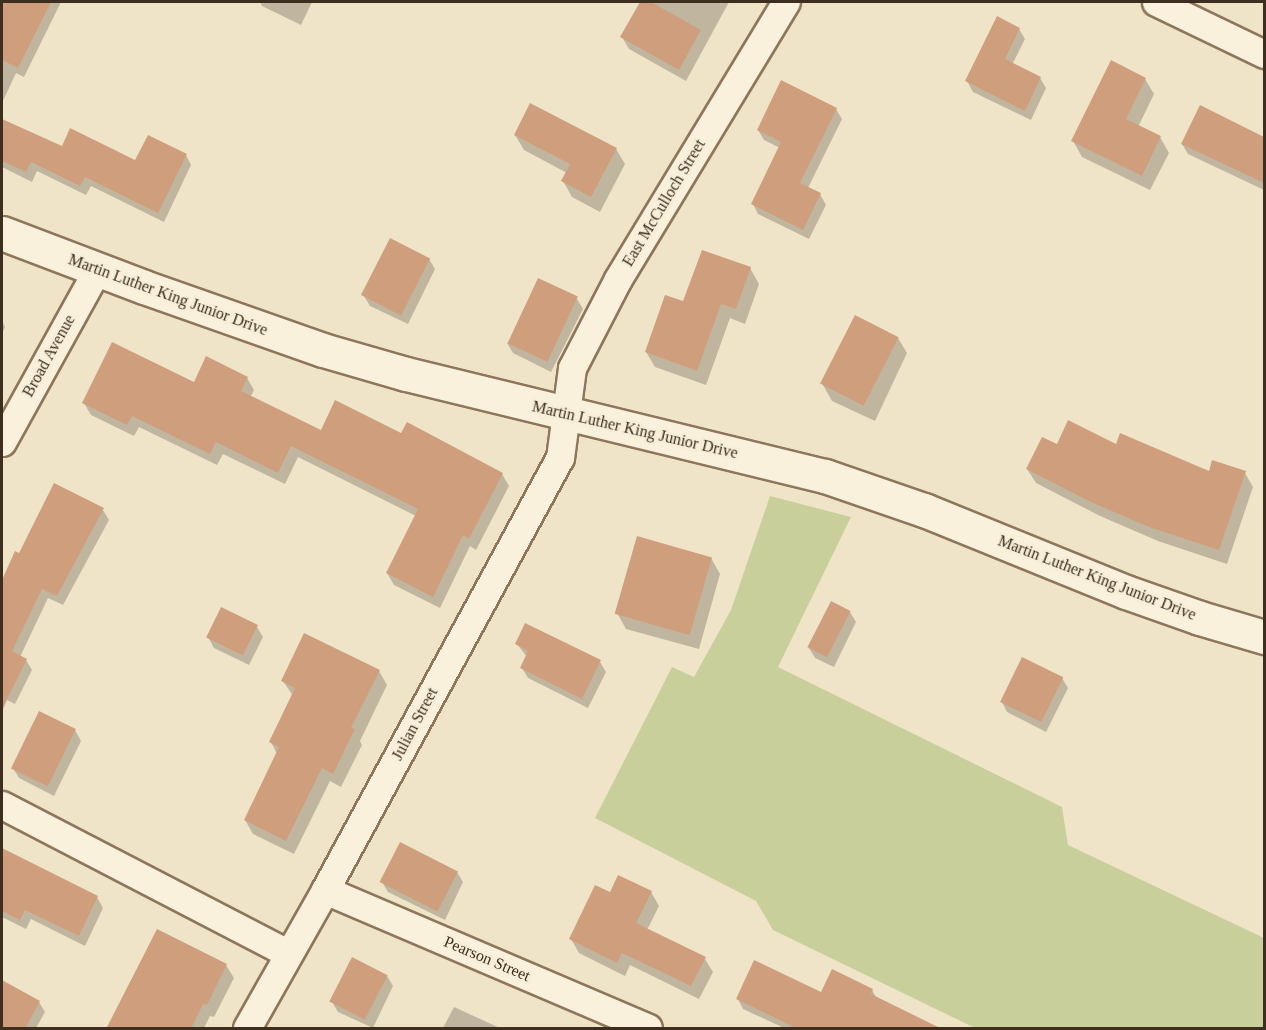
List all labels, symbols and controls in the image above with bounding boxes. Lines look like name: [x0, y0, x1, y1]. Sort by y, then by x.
street label: East McCulloch Street: [618, 136, 710, 270]
street label: Martin Luther King Junior Drive: [66, 250, 270, 340]
street label: Broad Avenue: [18, 311, 80, 401]
street label: Martin Luther King Junior Drive: [530, 397, 740, 463]
street label: Martin Luther King Junior Drive: [995, 531, 1199, 625]
street label: Julian Street: [388, 684, 442, 764]
street label: Pearson Street: [441, 932, 533, 986]

